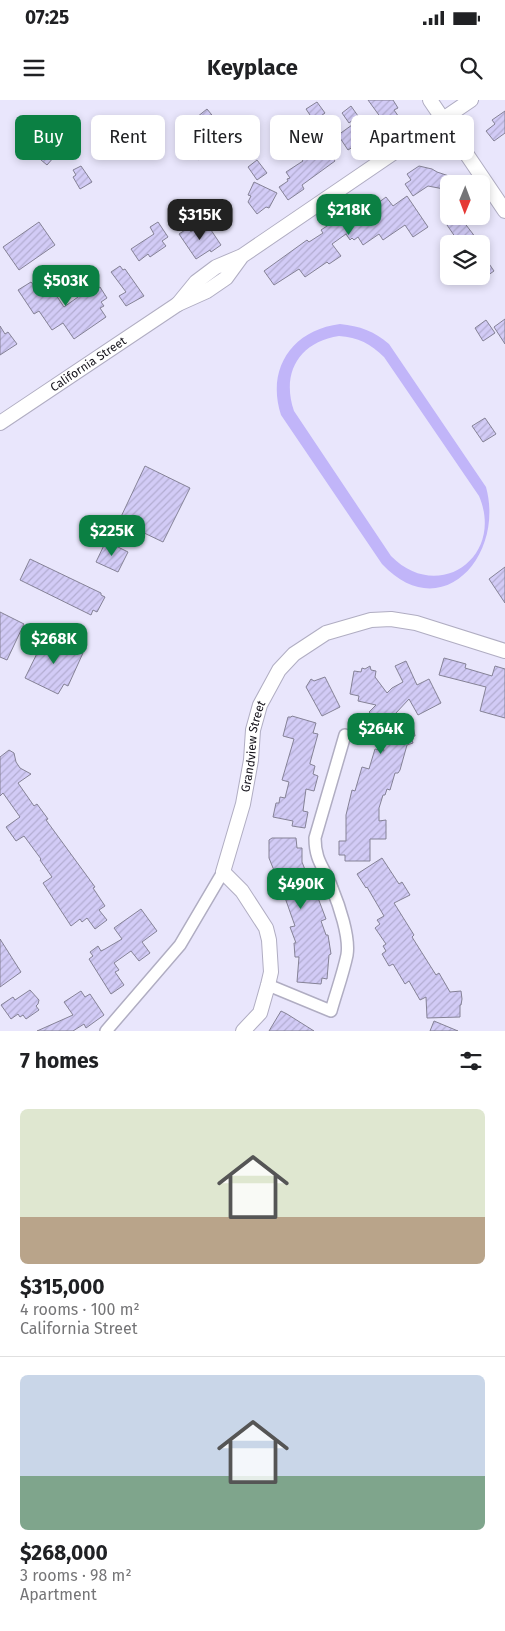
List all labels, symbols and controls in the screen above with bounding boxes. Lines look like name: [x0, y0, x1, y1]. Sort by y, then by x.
text: 07:25: [25, 6, 69, 29]
icon: menu: [20, 54, 48, 82]
text: Keyplace: [207, 54, 298, 81]
icon: search: [457, 54, 485, 82]
chip: Buy: [15, 115, 81, 160]
chip: Rent: [91, 115, 165, 160]
chip: Filters: [175, 115, 260, 160]
chip: New: [270, 115, 341, 160]
chip: Apartment: [351, 115, 474, 160]
north arrow: [440, 175, 490, 225]
map controls: [440, 175, 490, 285]
pin: $218K: [314, 194, 384, 236]
pin: $315K: [165, 198, 235, 241]
text: $218K: [327, 200, 371, 219]
text: $315K: [179, 205, 221, 224]
button: layers: [440, 235, 490, 285]
pin: $503K: [31, 264, 101, 307]
text: $503K: [43, 271, 89, 290]
street label: California Street: [48, 333, 129, 394]
pin: $225K: [77, 514, 147, 557]
text: $225K: [90, 521, 134, 540]
pin: $268K: [19, 622, 89, 665]
text: $268K: [31, 629, 77, 648]
street label: Grandview Street: [238, 697, 268, 793]
pin: $264K: [346, 712, 416, 755]
text: $264K: [358, 719, 404, 738]
pin: $490K: [266, 868, 336, 910]
text: $490K: [278, 874, 324, 893]
icon: filters: [457, 1047, 485, 1075]
text: 7 homes: [20, 1048, 99, 1074]
icon: home: [208, 1142, 298, 1232]
text: $315,000: [20, 1274, 105, 1300]
text: 4 rooms · 100 m²: [20, 1300, 140, 1319]
text: California Street: [20, 1319, 138, 1338]
icon: home: [208, 1407, 298, 1497]
text: $268,000: [20, 1540, 108, 1566]
text: 3 rooms · 98 m²: [20, 1566, 132, 1585]
text: Apartment: [20, 1585, 97, 1604]

